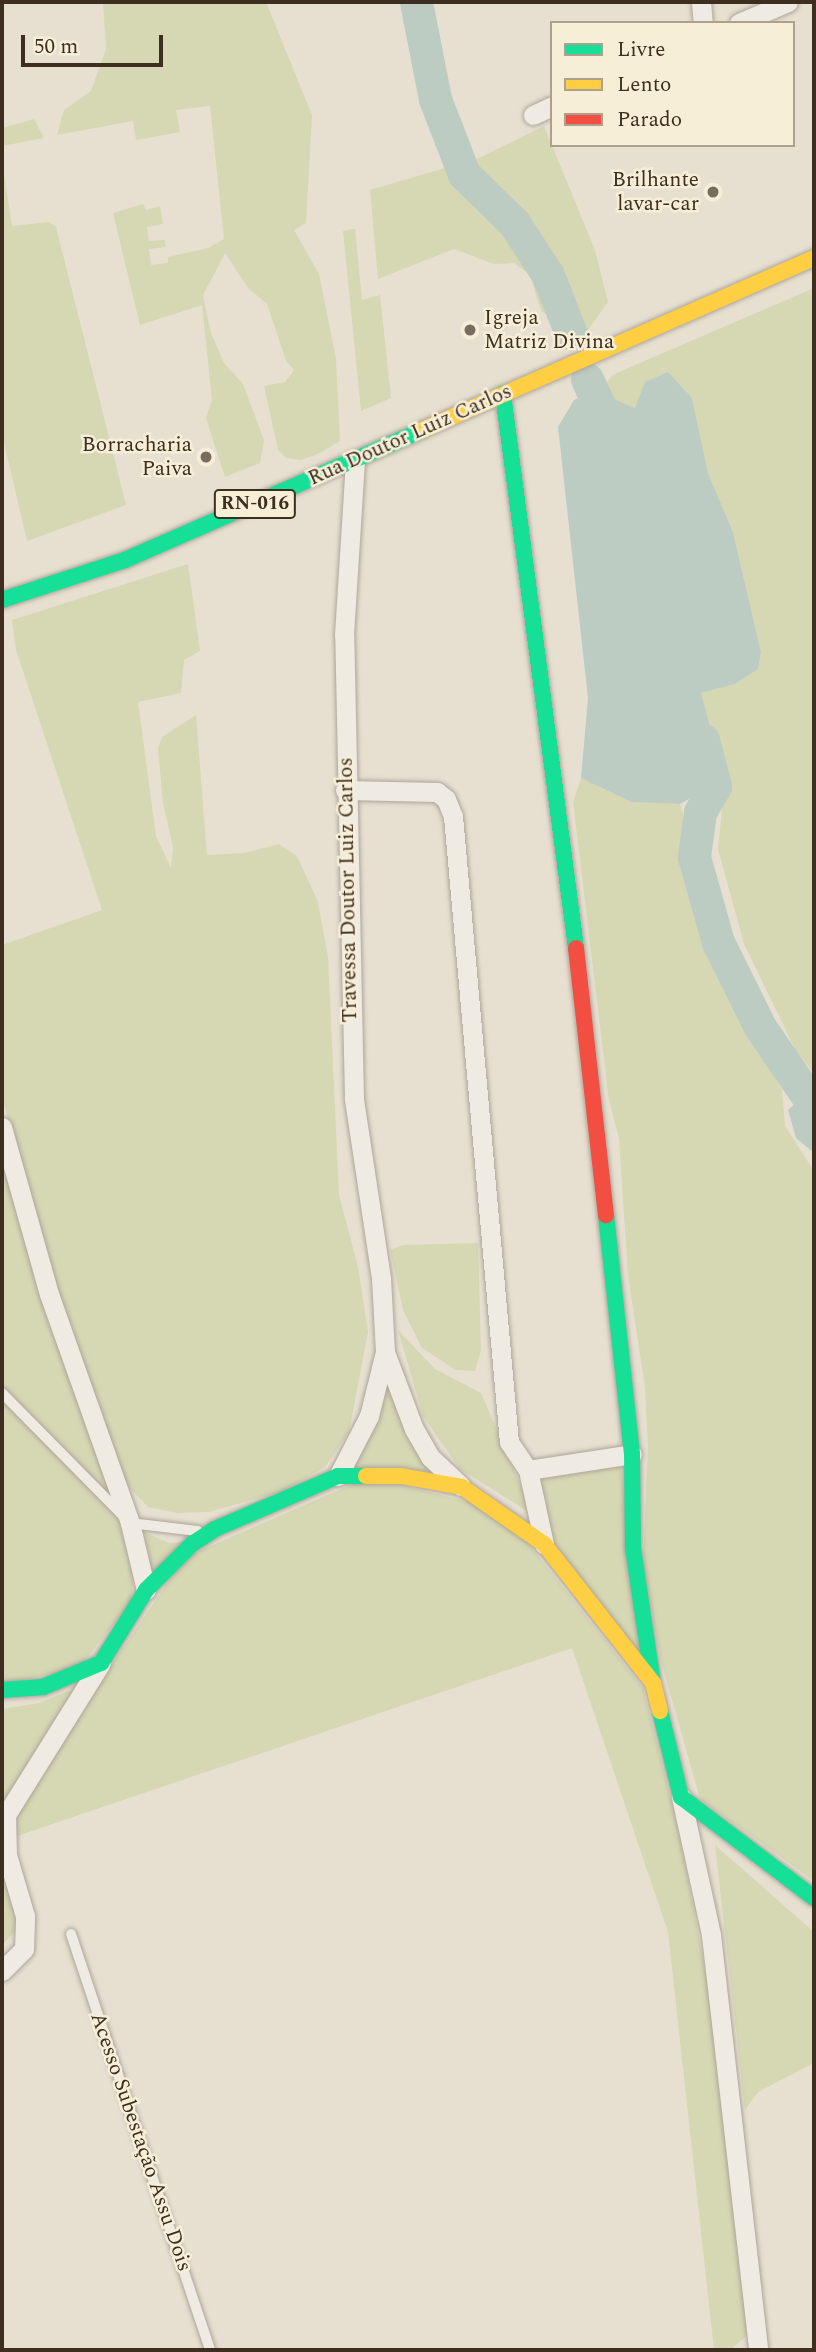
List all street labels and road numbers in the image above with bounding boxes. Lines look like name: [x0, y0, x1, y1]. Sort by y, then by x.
street label: Rua Doutor Luiz Carlos: [304, 379, 516, 491]
road number: RN-016: [213, 489, 297, 520]
street label: Travessa Doutor Luiz Carlos: [333, 757, 363, 1023]
street label: Acesso Subestação Assu Dois: [85, 2009, 197, 2275]

